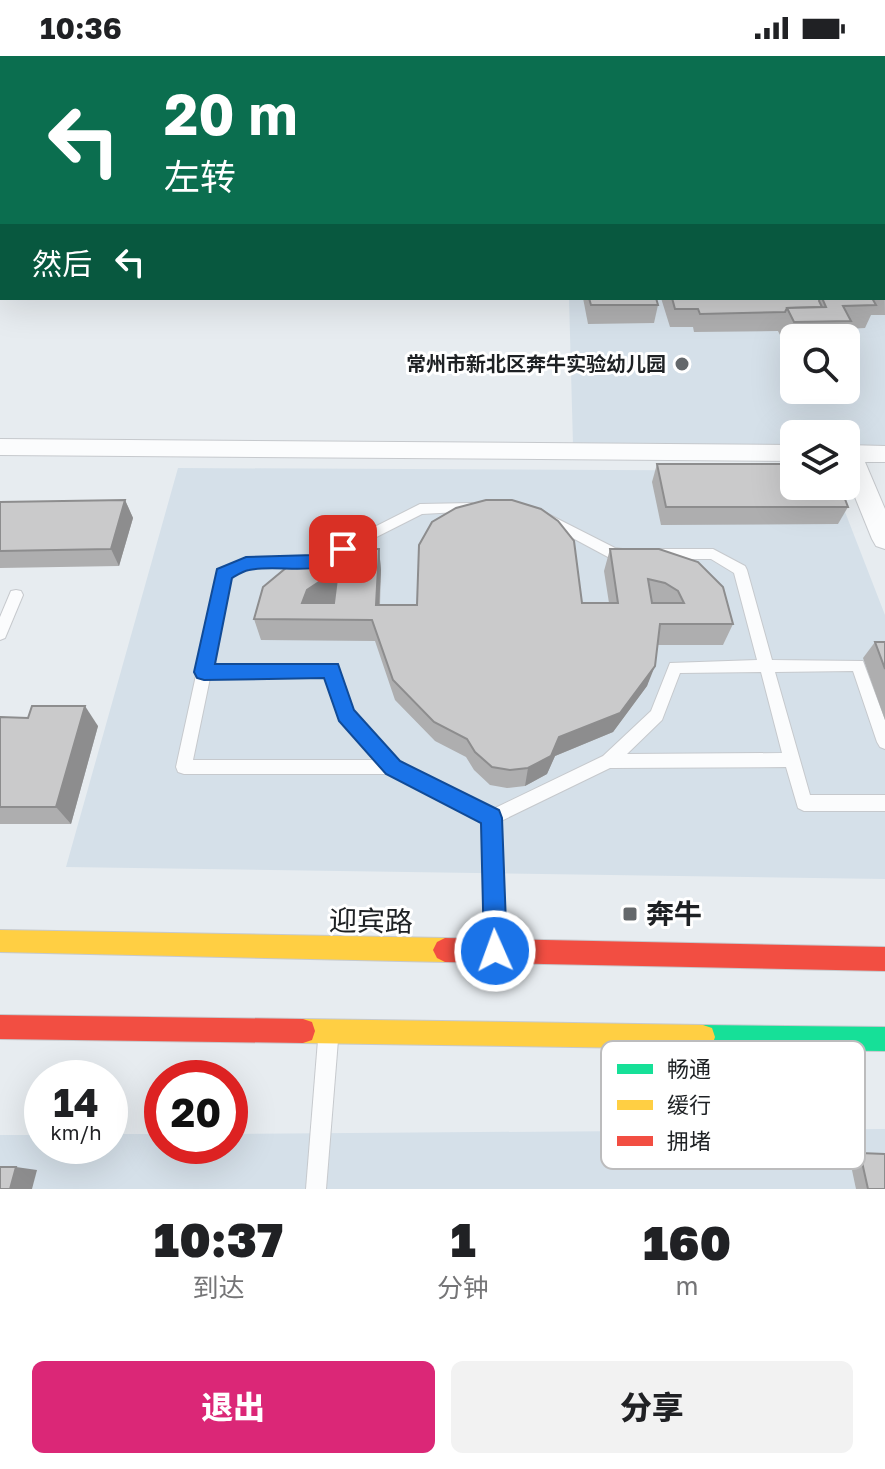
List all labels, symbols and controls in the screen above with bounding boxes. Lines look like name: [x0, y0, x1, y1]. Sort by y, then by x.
text: 10:36: [40, 10, 122, 46]
text: 20 m: [164, 80, 298, 147]
icon: left: [32, 88, 136, 192]
text: 左转: [164, 155, 236, 198]
icon: left: [108, 240, 152, 284]
text: 然后: [32, 246, 92, 282]
map controls: [780, 324, 860, 500]
button: search: [780, 324, 860, 404]
place label: 常州市新北区奔牛实验幼儿园: [406, 351, 666, 375]
marker: 常州市新北区奔牛实验幼儿园: [673, 355, 691, 373]
button: layers: [780, 420, 860, 500]
pin: [309, 515, 377, 583]
icon: arrive: [321, 527, 365, 571]
place label: 奔牛: [646, 897, 702, 930]
street label: 迎宾路: [329, 903, 413, 938]
marker: 奔牛: [621, 905, 639, 923]
position arrow: [453, 909, 537, 993]
legend: [601, 1041, 865, 1169]
text: 畅通: [667, 1055, 711, 1082]
speed limit sign: 20: [144, 1060, 248, 1164]
text: 14: [53, 1078, 99, 1126]
text: 缓行: [667, 1091, 711, 1118]
text: km/h: [51, 1120, 101, 1144]
text: 拥堵: [667, 1127, 711, 1154]
text: 10:37: [154, 1210, 283, 1268]
text: 1: [450, 1210, 476, 1268]
text: 160: [643, 1213, 731, 1271]
text: m: [676, 1270, 699, 1301]
text: 到达: [193, 1272, 245, 1303]
text: 分钟: [437, 1272, 489, 1303]
button: 退出: [32, 1361, 435, 1453]
button: 分享: [451, 1361, 853, 1453]

